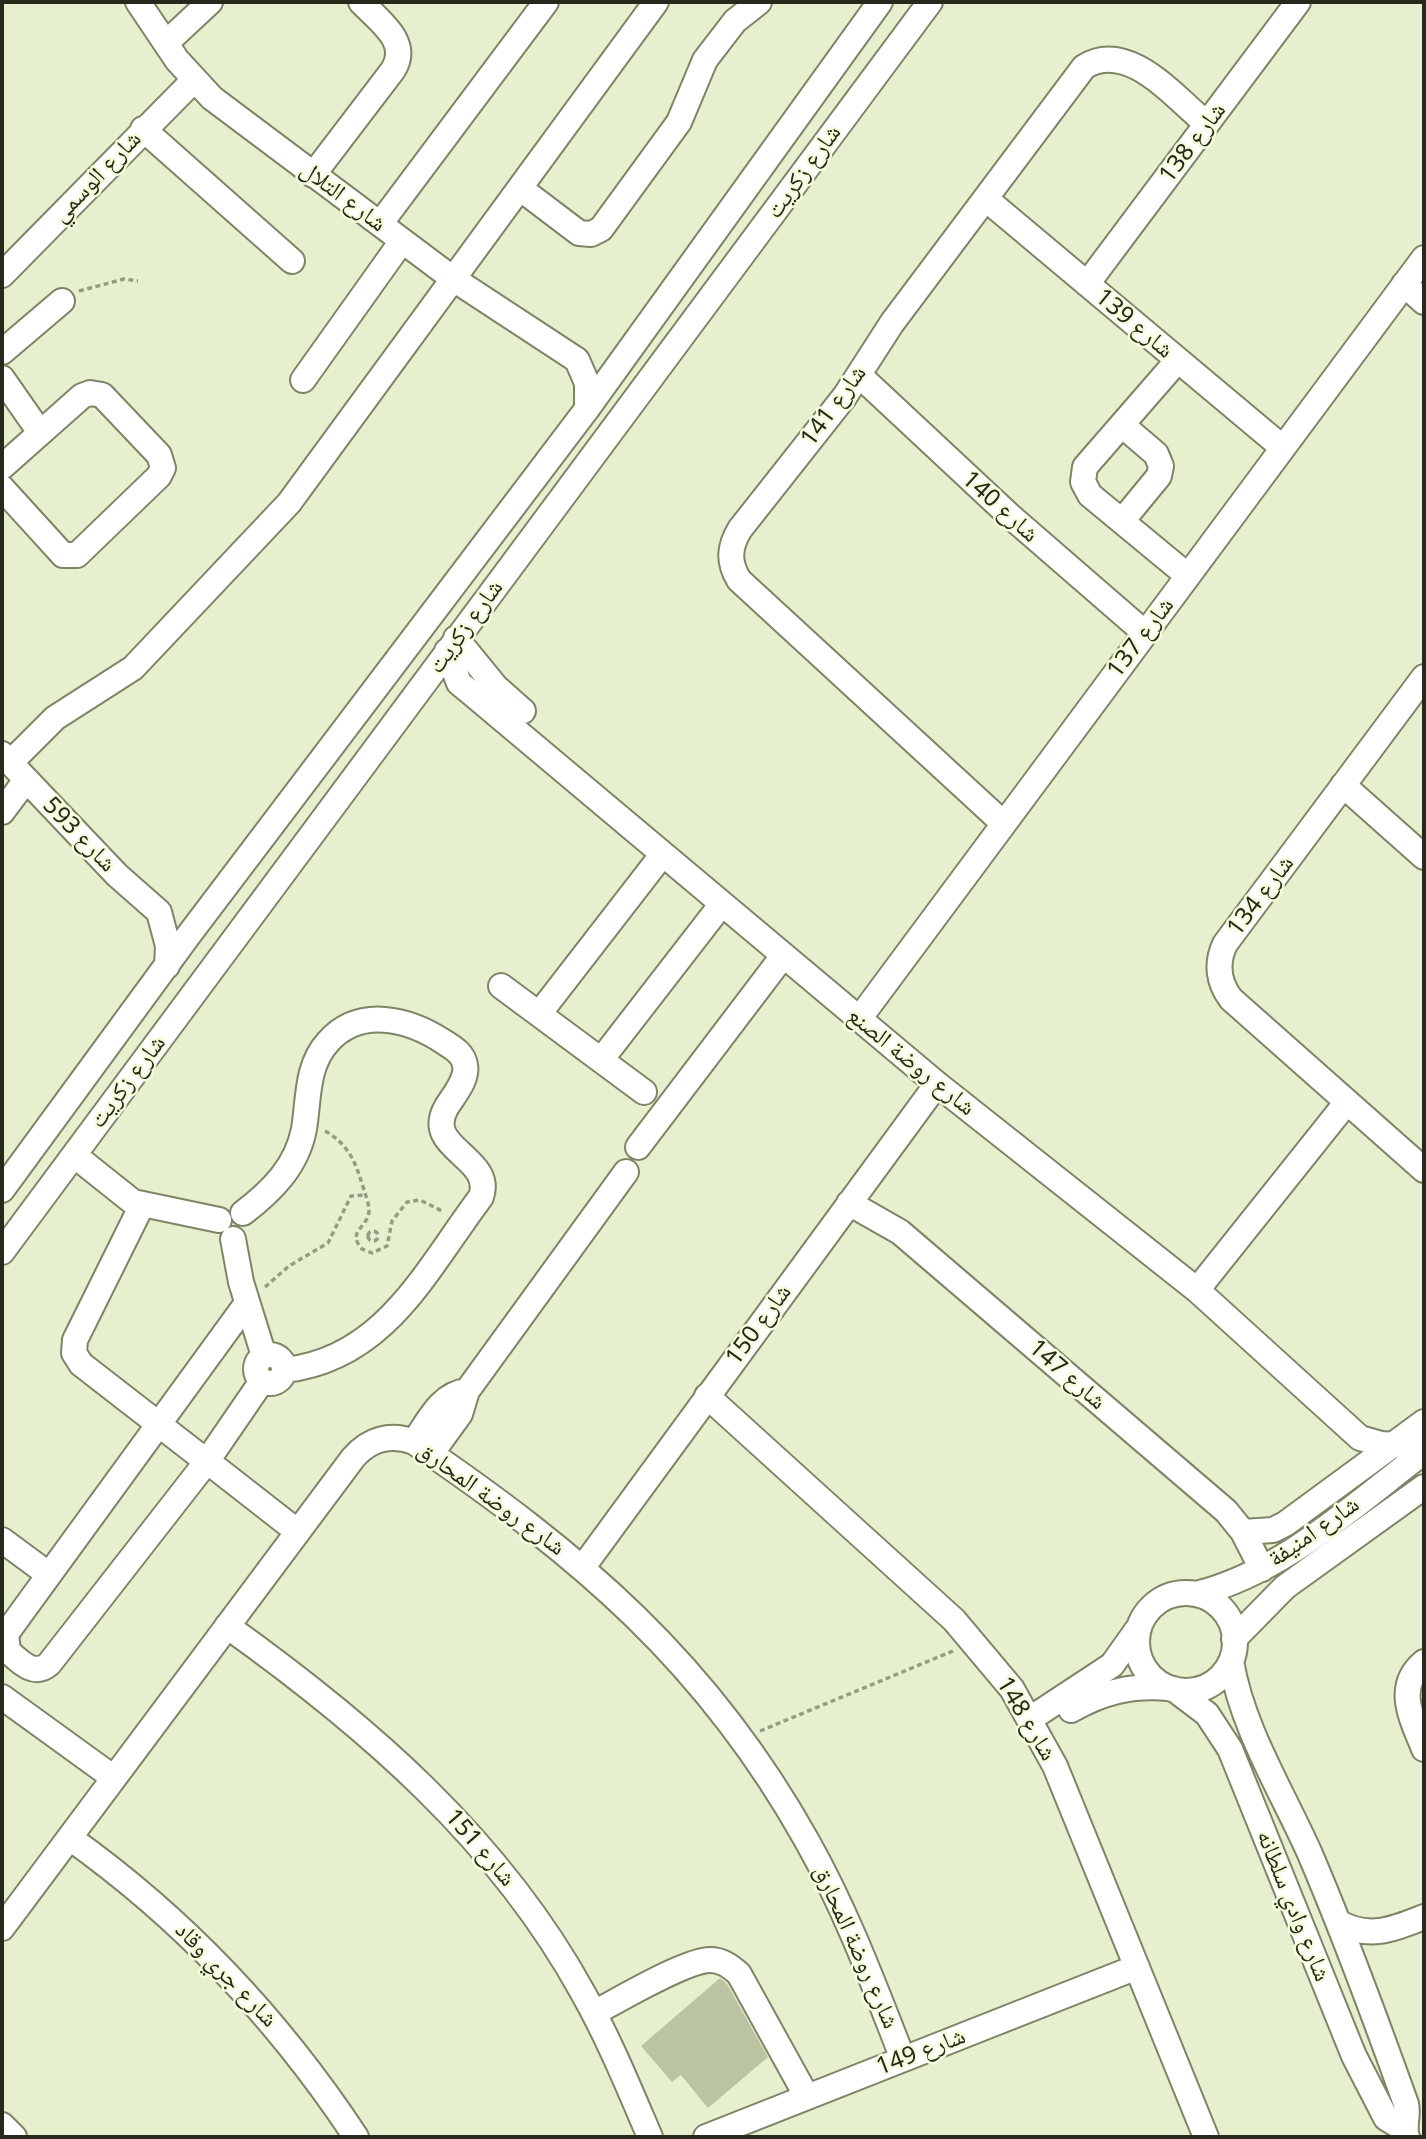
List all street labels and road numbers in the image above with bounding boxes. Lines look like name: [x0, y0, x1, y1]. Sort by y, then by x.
street label: شارع 138: [1154, 97, 1232, 189]
street label: شارع زكريت: [760, 120, 848, 224]
street label: شارع الوسمي: [46, 125, 148, 229]
street label: شارع التلال: [294, 155, 392, 239]
street label: شارع 139: [1089, 283, 1179, 365]
street label: شارع 141: [795, 360, 873, 452]
street label: شارع 140: [956, 465, 1044, 549]
street label: شارع زكريت: [422, 575, 510, 679]
street label: شارع 137: [1102, 592, 1180, 684]
street label: شارع 593: [36, 792, 122, 878]
street label: شارع 134: [1222, 850, 1300, 942]
street label: شارع روضة الصنع: [841, 1002, 981, 1122]
street label: شارع زكريت: [84, 1030, 172, 1134]
street label: شارع 150: [720, 1279, 798, 1371]
street label: شارع 147: [1022, 1334, 1112, 1416]
street label: شارع روضة المحارق: [411, 1436, 571, 1562]
street label: شارع امنيفة: [1263, 1490, 1365, 1574]
street label: شارع 148: [990, 1672, 1062, 1766]
street label: شارع 151: [439, 1803, 521, 1893]
street label: شارع وادي سلطانه: [1250, 1826, 1336, 1986]
street label: شارع روضة المحارق: [807, 1861, 905, 2033]
street label: شارع جري وقاد: [169, 1916, 283, 2034]
street label: شارع 149: [872, 2022, 970, 2082]

